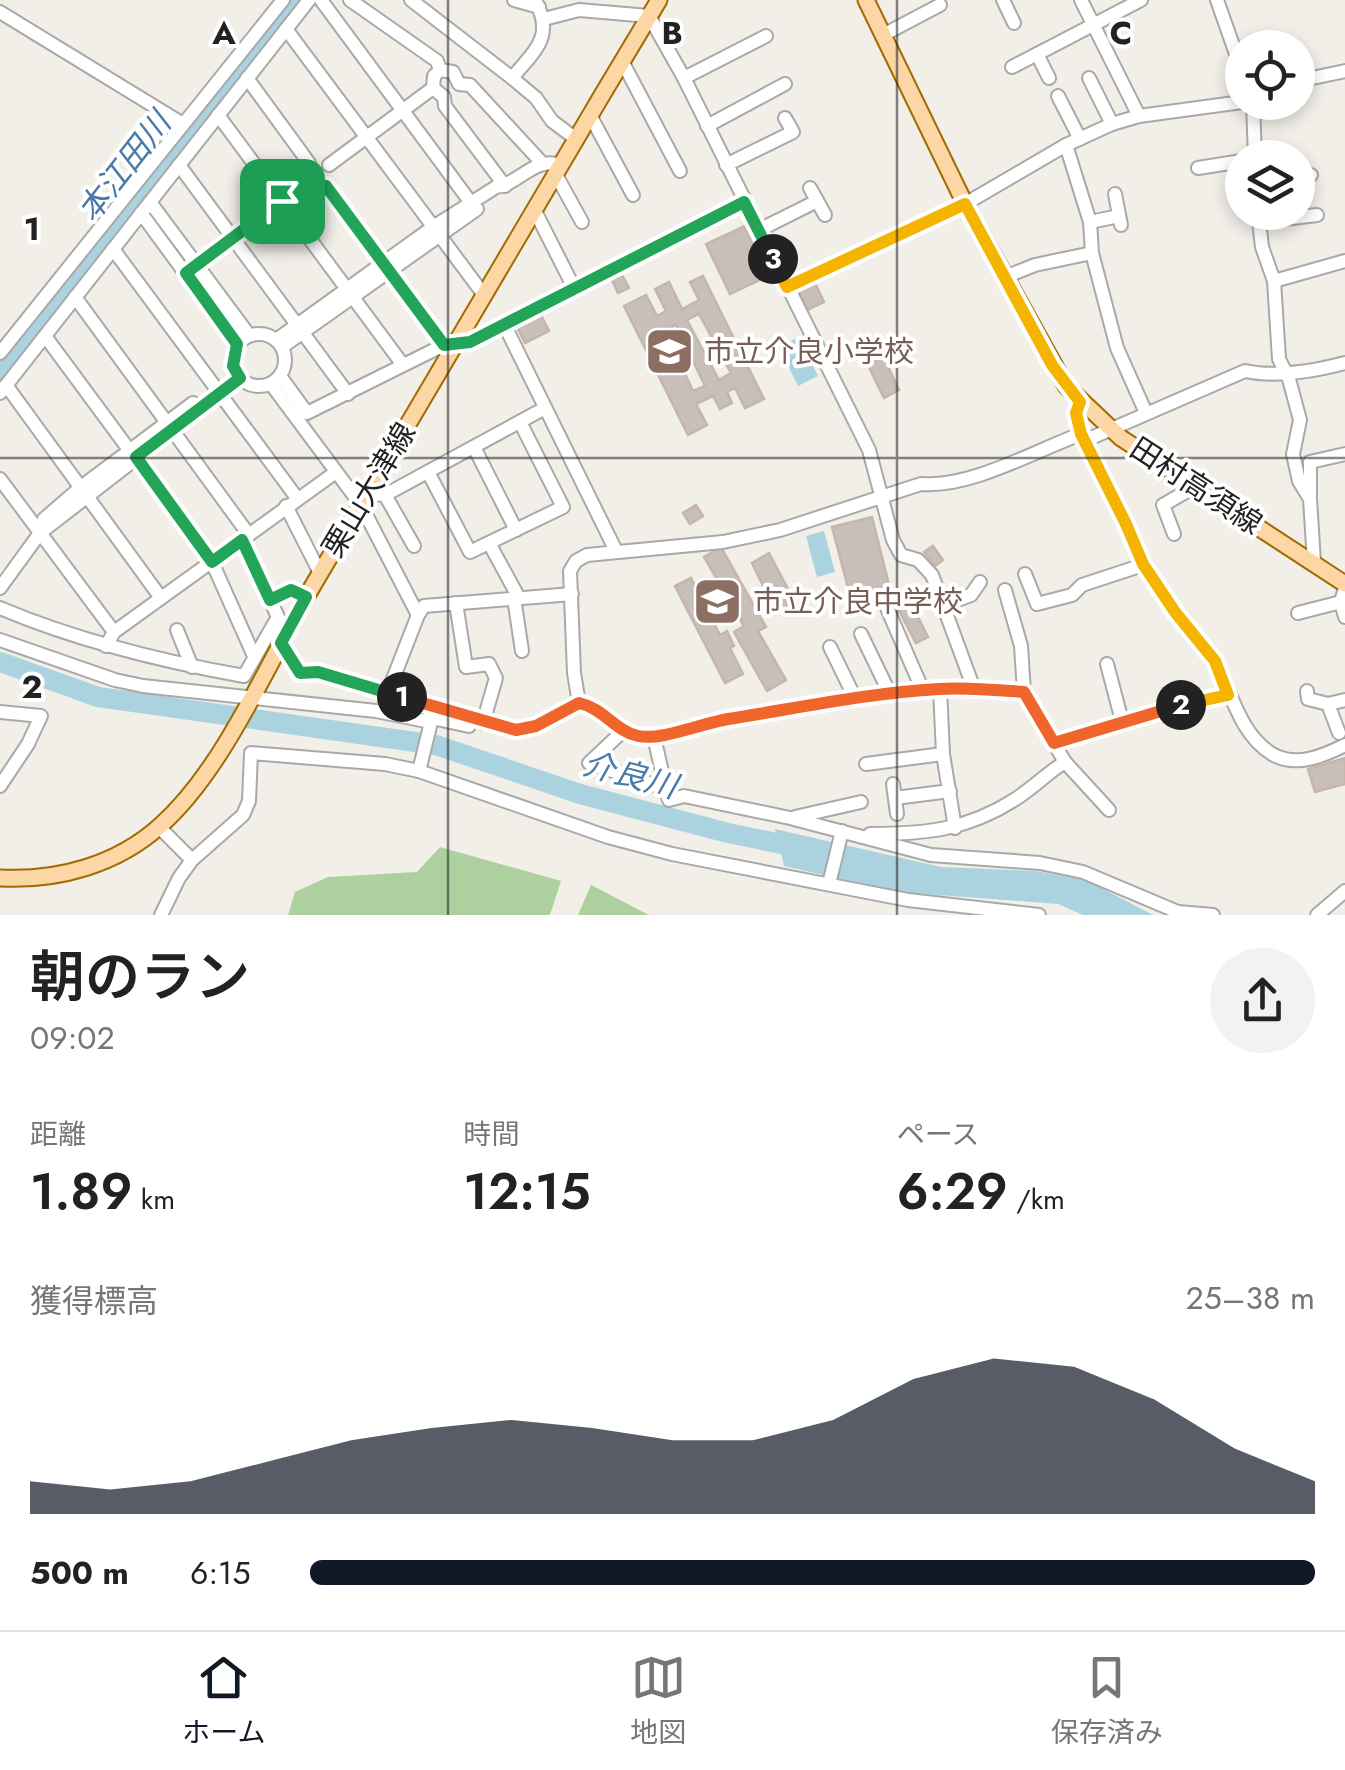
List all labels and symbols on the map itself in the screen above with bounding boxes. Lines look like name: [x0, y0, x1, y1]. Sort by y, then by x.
text: A: [211, 10, 236, 56]
text: B: [661, 10, 683, 56]
text: C: [1110, 10, 1132, 56]
water label: 本江田川: [66, 100, 183, 232]
pin: [240, 159, 325, 244]
text: 1: [24, 206, 40, 252]
pin: 3: [748, 234, 798, 284]
school or university icon: 市立介良小学校: [643, 326, 695, 378]
place label: 市立介良小学校: [704, 330, 914, 373]
street label: 栗山大津線: [312, 414, 426, 565]
street label: 田村高須線: [1122, 427, 1271, 544]
school or university icon: 市立介良中学校: [692, 576, 744, 628]
place label: 市立介良中学校: [753, 580, 963, 623]
text: 2: [22, 664, 43, 710]
pin: 1: [377, 672, 427, 722]
pin: 2: [1156, 680, 1206, 730]
water label: 介良川: [578, 740, 685, 810]

